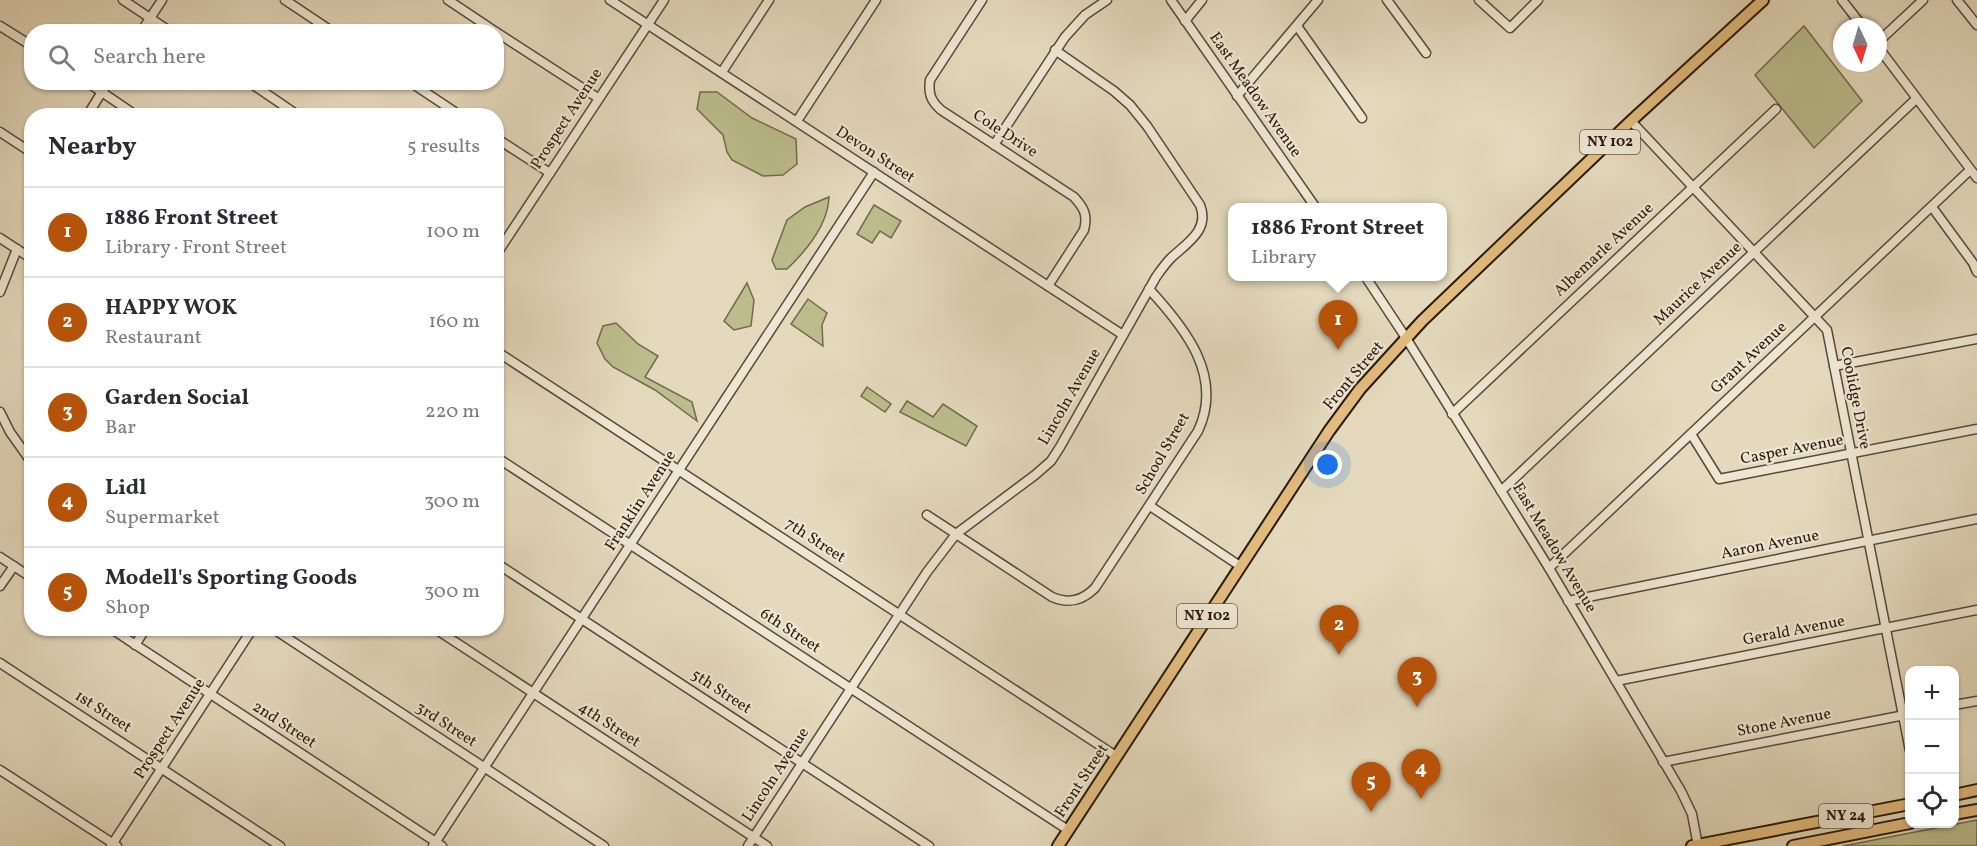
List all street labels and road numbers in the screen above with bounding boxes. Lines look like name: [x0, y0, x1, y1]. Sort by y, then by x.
street label: East Meadow Avenue: [1203, 28, 1307, 162]
street label: Prospect Avenue: [526, 64, 608, 174]
street label: Cole Drive: [968, 105, 1042, 163]
street label: Devon Street: [831, 121, 919, 189]
road number: NY 102: [1580, 130, 1640, 154]
street label: Albemarle Avenue: [1549, 198, 1659, 302]
street label: Maurice Avenue: [1649, 237, 1747, 331]
street label: Grant Avenue: [1706, 317, 1792, 399]
street label: Front Street: [1319, 336, 1390, 415]
street label: Lincoln Avenue: [1033, 344, 1107, 450]
street label: Coolidge Drive: [1834, 345, 1876, 451]
street label: School Street: [1130, 408, 1196, 499]
street label: Casper Avenue: [1739, 429, 1845, 471]
street label: Franklin Avenue: [600, 446, 682, 556]
street label: East Meadow Avenue: [1506, 479, 1602, 617]
street label: 7th Street: [780, 513, 850, 569]
street label: Aaron Avenue: [1719, 525, 1821, 565]
street label: 6th Street: [755, 603, 825, 659]
road number: NY 102: [1177, 604, 1237, 628]
street label: Gerald Avenue: [1741, 610, 1847, 652]
street label: 5th Street: [687, 664, 756, 720]
street label: Prospect Avenue: [129, 674, 211, 784]
street label: 1st Street: [70, 685, 136, 739]
street label: 2nd Street: [248, 696, 321, 754]
street label: 3rd Street: [411, 697, 481, 753]
street label: 4th Street: [574, 697, 645, 753]
street label: Stone Avenue: [1735, 703, 1833, 743]
street label: Lincoln Avenue: [737, 723, 815, 827]
street label: Front Street: [1050, 739, 1114, 822]
road number: NY 24: [1819, 804, 1873, 828]

